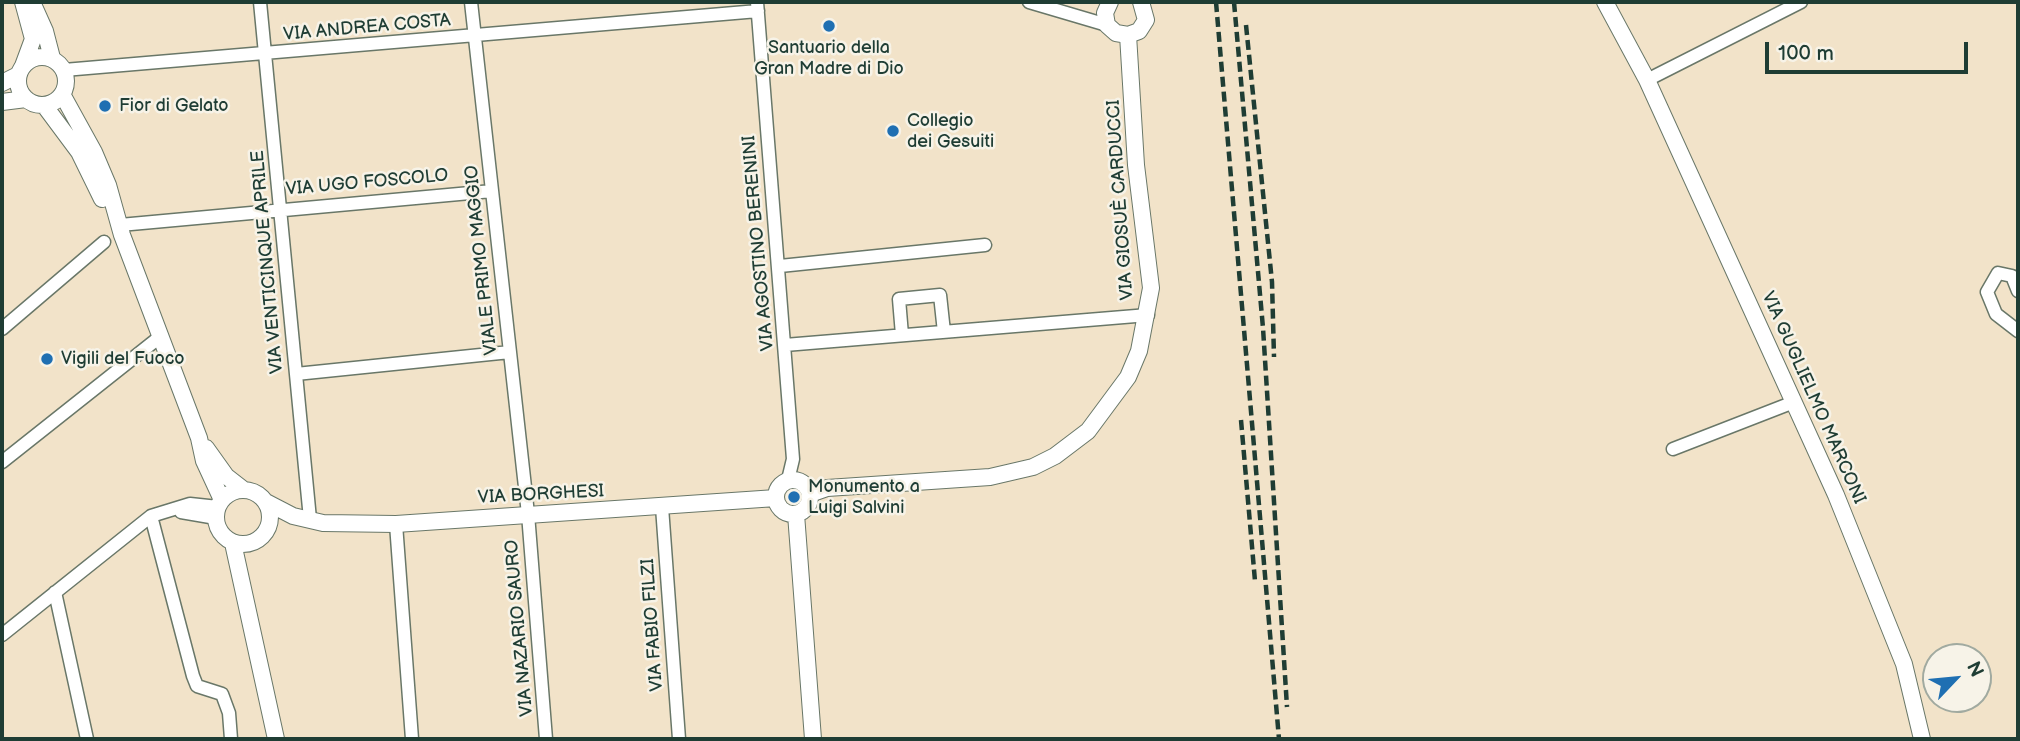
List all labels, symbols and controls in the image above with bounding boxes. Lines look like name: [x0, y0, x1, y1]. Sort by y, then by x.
street label: VIA ANDREA COSTA: [283, 10, 451, 46]
marker: Santuario della Gran Madre di Dio: [821, 18, 837, 34]
scale bar: [1768, 28, 1971, 72]
place label: Santuario della Gran Madre di Dio: [754, 37, 904, 80]
text: 100 m: [1778, 41, 1834, 66]
place label: Fior di Gelato: [119, 95, 228, 117]
marker: Fior di Gelato: [97, 98, 113, 114]
street label: VIA GIOSUÈ CARDUCCI: [1103, 99, 1139, 301]
place label: Collegio dei Gesuiti: [907, 110, 994, 152]
marker: Collegio dei Gesuiti: [885, 123, 901, 139]
street label: VIA AGOSTINO BERENINI: [739, 134, 779, 352]
street label: VIA VENTICINQUE APRILE: [247, 149, 289, 375]
street label: VIALE PRIMO MAGGIO: [461, 164, 503, 356]
street label: VIA UGO FOSCOLO: [285, 165, 449, 201]
street label: VIA GUGLIELMO MARCONI: [1756, 289, 1870, 507]
place label: Vigili del Fuoco: [61, 348, 184, 370]
marker: Vigili del Fuoco: [39, 351, 55, 367]
place label: Monumento a Luigi Salvini: [808, 476, 920, 518]
street label: VIA BORGHESI: [477, 481, 605, 509]
marker: Monumento a Luigi Salvini: [786, 489, 802, 505]
street label: VIA NAZARIO SAURO: [502, 539, 538, 717]
street label: VIA FABIO FILZI: [638, 558, 668, 692]
north arrow: [1922, 643, 1992, 713]
text: N: [1961, 658, 1988, 681]

